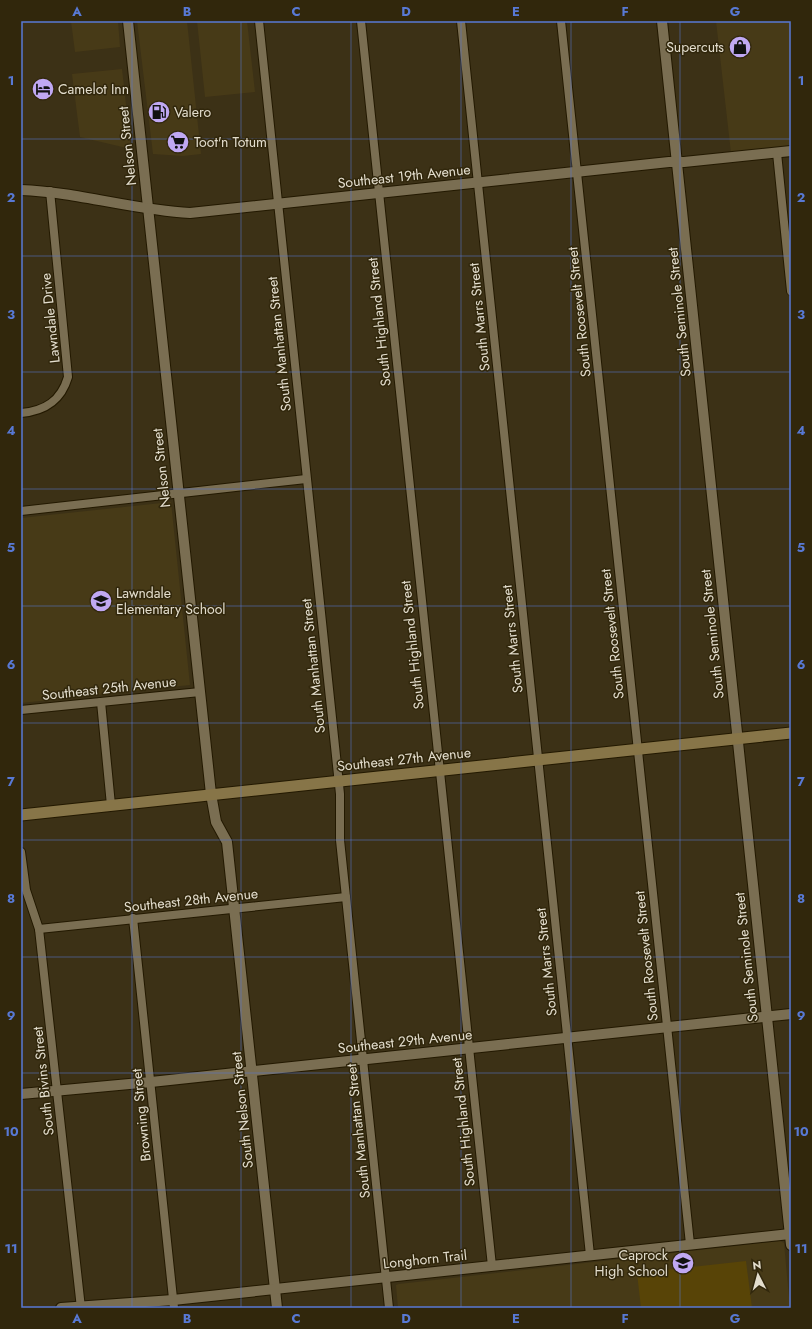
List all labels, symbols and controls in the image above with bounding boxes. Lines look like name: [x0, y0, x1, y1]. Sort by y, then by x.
text: A: [71, 2, 82, 21]
text: B: [183, 2, 192, 21]
text: C: [291, 2, 301, 21]
text: D: [401, 2, 411, 21]
text: E: [512, 2, 520, 21]
text: F: [621, 2, 629, 21]
text: G: [730, 2, 741, 21]
shop icon: Supercuts: [727, 34, 753, 60]
place label: Supercuts: [666, 37, 724, 57]
text: 1: [8, 71, 14, 90]
text: 1: [798, 71, 804, 90]
hotel icon: Camelot Inn: [30, 76, 56, 102]
place label: Camelot Inn: [58, 79, 129, 99]
fuel station icon: Valero: [146, 99, 172, 125]
place label: Valero: [174, 102, 212, 122]
street label: Nelson Street: [113, 105, 141, 187]
supermarket icon: Toot'n Totum: [165, 129, 191, 155]
place label: Toot'n Totum: [194, 132, 267, 152]
street label: Southeast 19th Avenue: [337, 159, 471, 193]
text: 2: [7, 188, 15, 207]
text: 2: [797, 188, 805, 207]
street label: South Roosevelt Street: [562, 245, 596, 378]
street label: South Seminole Street: [662, 246, 696, 378]
street label: South Highland Street: [362, 256, 396, 387]
street label: South Marrs Street: [463, 261, 495, 372]
street label: Lawndale Drive: [35, 272, 65, 364]
street label: South Manhattan Street: [262, 275, 296, 412]
text: 3: [7, 305, 15, 324]
text: 3: [797, 305, 805, 324]
text: 4: [6, 421, 16, 440]
text: 4: [796, 421, 806, 440]
street label: Nelson Street: [147, 427, 175, 509]
text: 5: [7, 538, 15, 557]
text: 5: [797, 538, 805, 557]
street label: South Roosevelt Street: [595, 567, 629, 700]
street label: South Seminole Street: [695, 568, 729, 700]
street label: South Highland Street: [395, 579, 429, 710]
place label: Lawndale Elementary School: [116, 583, 226, 619]
street label: South Marrs Street: [496, 583, 528, 694]
school or university icon: Lawndale Elementary School: [88, 588, 114, 614]
street label: South Manhattan Street: [296, 597, 330, 734]
text: 6: [7, 655, 16, 674]
text: 6: [797, 655, 806, 674]
street label: Southeast 25th Avenue: [41, 671, 177, 705]
street label: Southeast 27th Avenue: [336, 742, 472, 776]
text: 7: [7, 772, 15, 791]
text: 7: [797, 772, 805, 791]
street label: Southeast 28th Avenue: [123, 883, 259, 917]
text: 8: [7, 889, 15, 908]
street label: South Roosevelt Street: [629, 889, 663, 1022]
text: 8: [797, 889, 805, 908]
street label: South Seminole Street: [729, 891, 763, 1023]
street label: South Marrs Street: [530, 906, 562, 1017]
text: 9: [7, 1006, 16, 1025]
text: 9: [797, 1006, 806, 1025]
street label: Southeast 29th Avenue: [337, 1024, 473, 1058]
street label: South Bivins Street: [27, 1025, 59, 1136]
street label: South Nelson Street: [226, 1050, 258, 1169]
street label: South Highland Street: [446, 1056, 480, 1187]
street label: South Manhattan Street: [341, 1062, 375, 1199]
street label: Browning Street: [126, 1067, 156, 1162]
text: 10: [3, 1122, 19, 1141]
text: 10: [793, 1122, 809, 1141]
text: 11: [4, 1239, 18, 1258]
text: 11: [794, 1239, 808, 1258]
street label: Longhorn Trail: [382, 1245, 468, 1273]
place label: Caprock High School: [595, 1245, 669, 1281]
school or university icon: Caprock High School: [670, 1250, 696, 1276]
north arrow: [738, 1255, 778, 1295]
text: N: [752, 1257, 762, 1273]
text: A: [71, 1309, 82, 1328]
text: B: [183, 1309, 192, 1328]
text: C: [291, 1309, 301, 1328]
text: D: [401, 1309, 411, 1328]
text: E: [512, 1309, 520, 1328]
text: F: [621, 1309, 629, 1328]
text: G: [730, 1309, 741, 1328]

